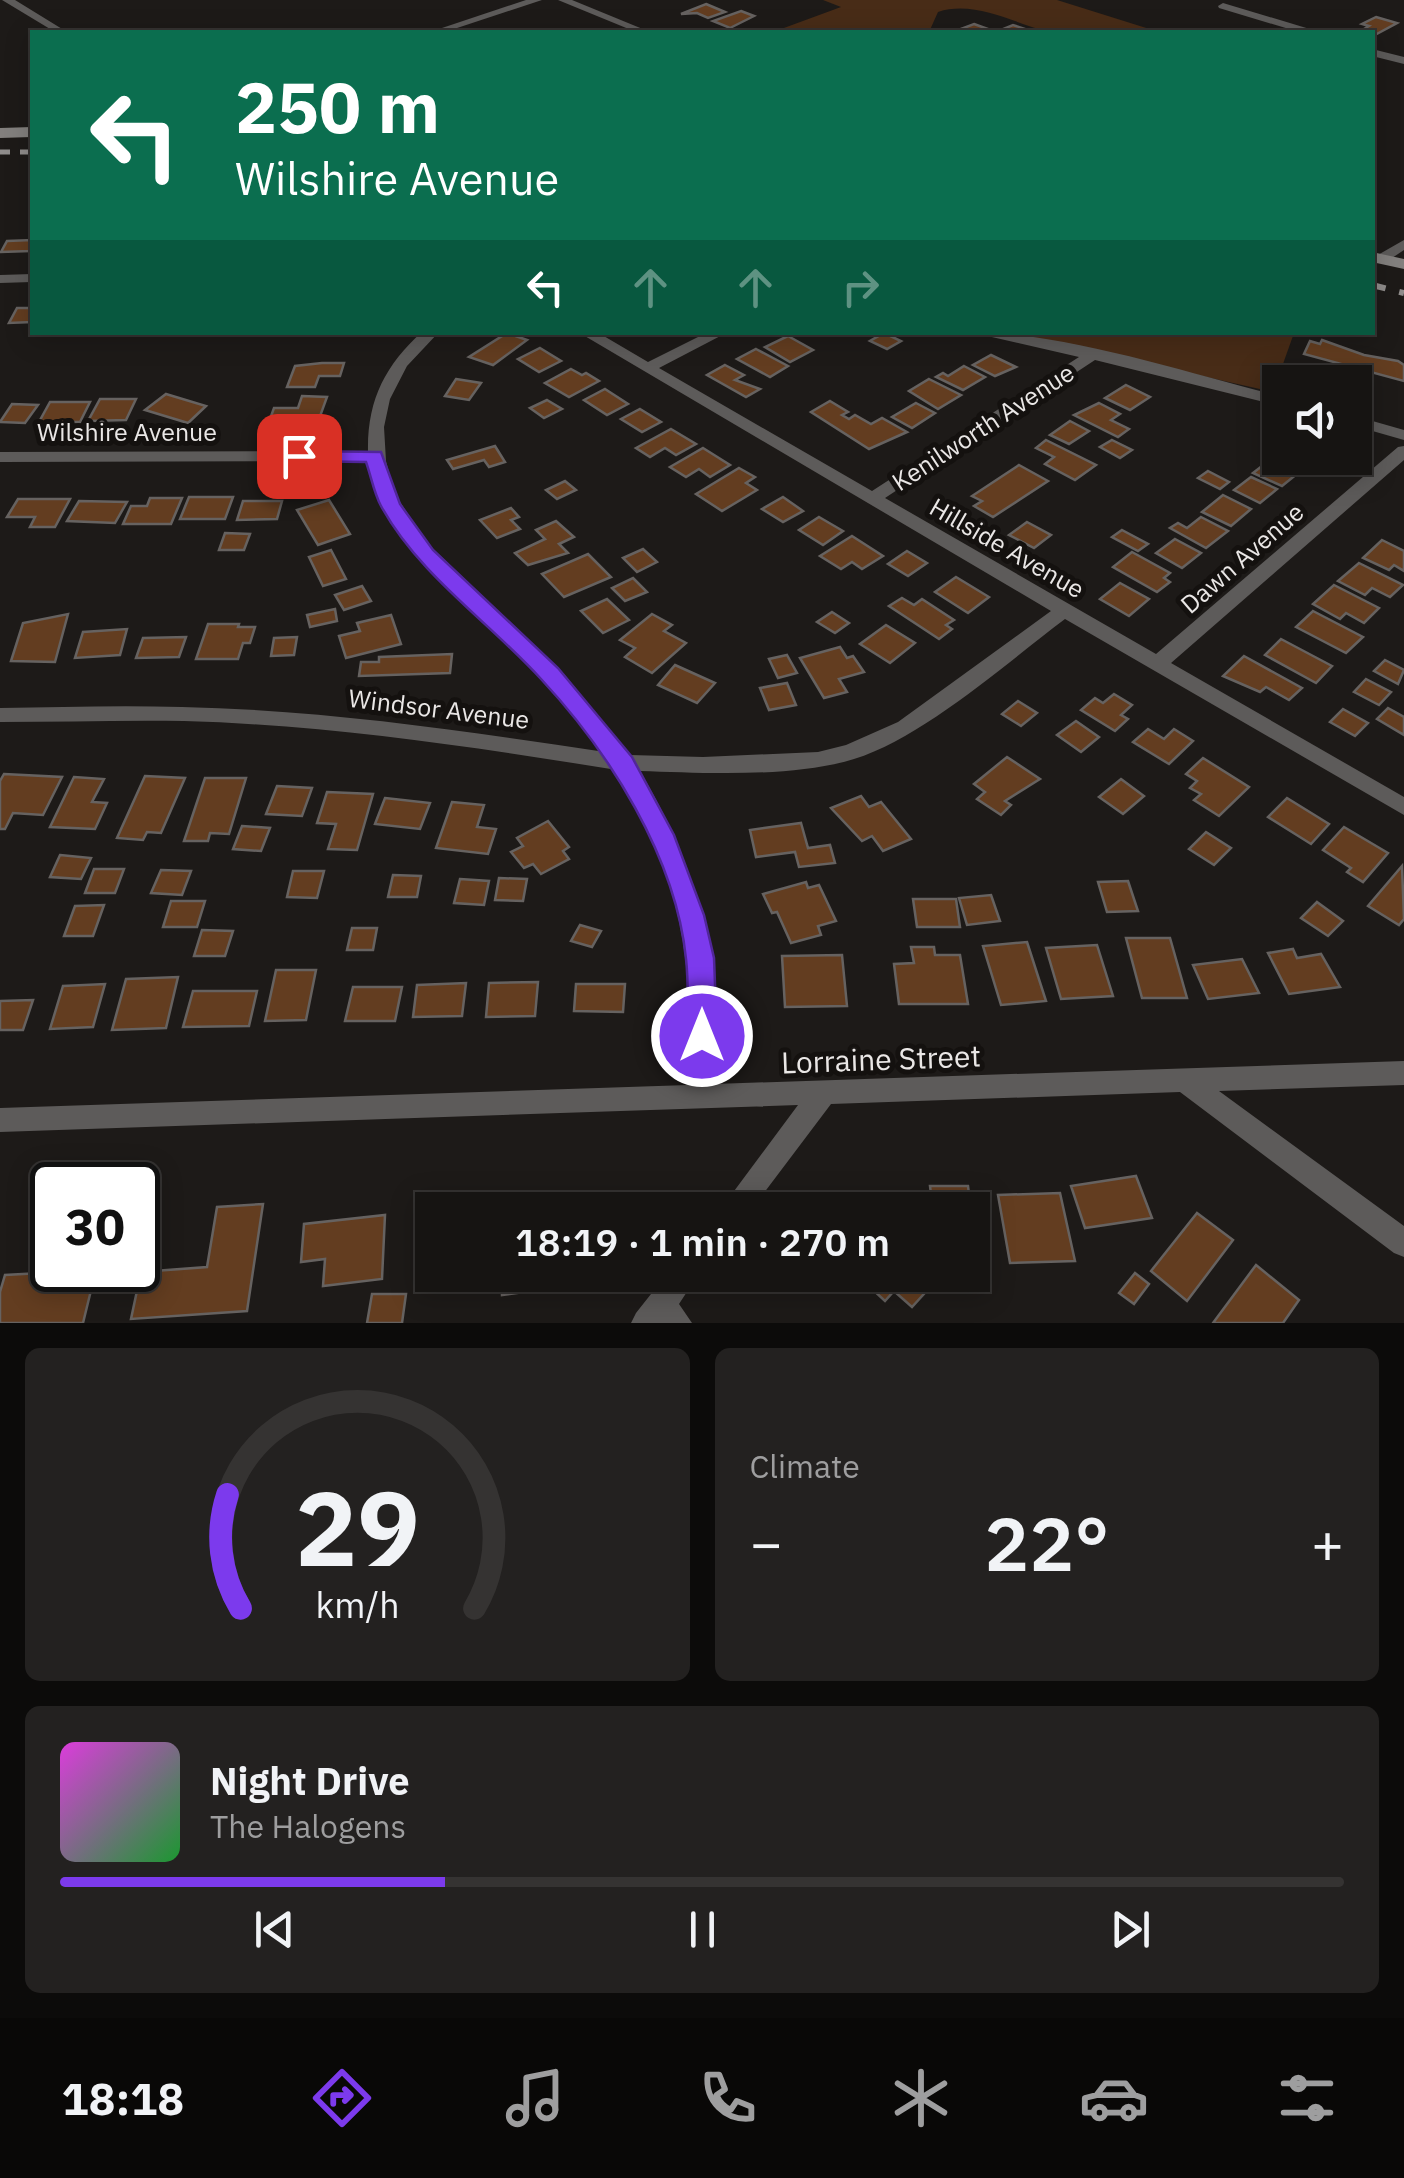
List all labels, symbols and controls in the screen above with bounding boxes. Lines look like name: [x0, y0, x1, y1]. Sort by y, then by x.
text: 250 m: [235, 61, 440, 152]
icon: left: [70, 70, 200, 200]
text: Wilshire Avenue: [235, 149, 559, 207]
icon: left: [518, 260, 573, 315]
icon: ahead: [623, 260, 678, 315]
icon: ahead: [728, 260, 783, 315]
icon: right: [833, 260, 888, 315]
street label: Kenilworth Avenue: [885, 355, 1080, 498]
map controls: [1262, 365, 1372, 475]
button: sound: [1262, 365, 1372, 475]
pin: [257, 414, 342, 499]
street label: Wilshire Avenue: [37, 415, 217, 448]
icon: arrive: [272, 429, 327, 484]
street label: Hillside Avenue: [924, 490, 1091, 605]
street label: Dawn Avenue: [1173, 495, 1310, 620]
street label: Windsor Avenue: [347, 681, 531, 736]
position arrow: [650, 984, 754, 1088]
street label: Lorraine Street: [780, 1036, 981, 1081]
speed limit sign: 30: [30, 1162, 160, 1292]
text: 18:19 · 1 min · 270 m: [515, 1217, 890, 1266]
text: Climate: [750, 1445, 860, 1487]
text: 29: [295, 1459, 420, 1595]
text: 22°: [984, 1494, 1109, 1592]
text: −: [750, 1507, 783, 1578]
text: +: [1311, 1507, 1344, 1578]
text: km/h: [315, 1581, 399, 1628]
text: Night Drive: [210, 1756, 410, 1805]
text: The Halogens: [210, 1805, 406, 1847]
icon: previous: [247, 1902, 302, 1957]
icon: pause: [675, 1902, 730, 1957]
icon: next: [1103, 1902, 1158, 1957]
icon: directions: [307, 2063, 377, 2133]
icon: music: [500, 2063, 570, 2133]
icon: phone: [693, 2063, 763, 2133]
icon: climate: [886, 2063, 956, 2133]
icon: car: [1079, 2063, 1149, 2133]
icon: filters: [1272, 2063, 1342, 2133]
text: 18:18: [62, 2069, 184, 2127]

